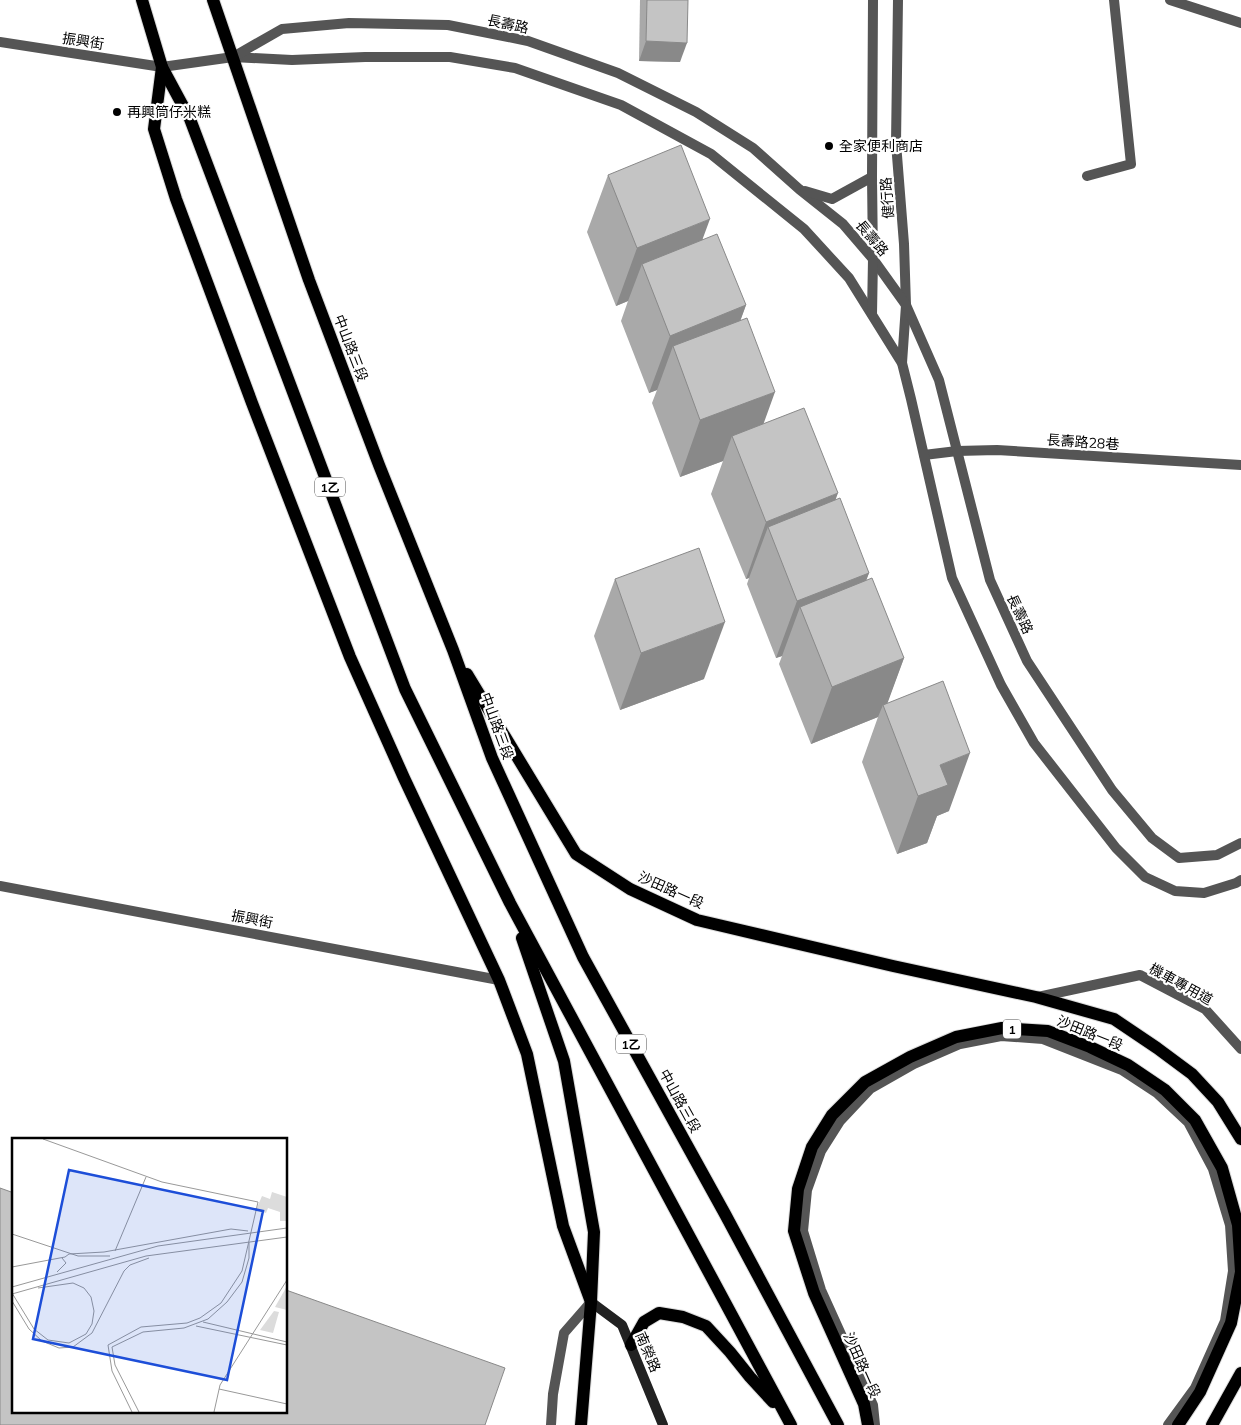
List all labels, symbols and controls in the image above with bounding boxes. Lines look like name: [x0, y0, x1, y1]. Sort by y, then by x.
street label: 長壽路: [486, 11, 530, 37]
street label: 振興街: [61, 29, 105, 53]
place label: 再興筒仔米糕: [127, 103, 211, 121]
marker: 再興筒仔米糕: [111, 106, 123, 118]
place label: 全家便利商店: [839, 137, 923, 155]
marker: 全家便利商店: [823, 140, 835, 152]
street label: 健行路: [877, 176, 897, 220]
street label: 長壽路: [852, 216, 892, 260]
street label: 中山路三段: [330, 312, 372, 384]
street label: 長壽路28巷: [1046, 430, 1120, 454]
road number: 1乙: [315, 478, 345, 497]
street label: 長壽路: [1003, 591, 1037, 637]
street label: 中山路三段: [477, 690, 517, 762]
street label: 沙田路一段: [635, 868, 707, 912]
street label: 振興街: [230, 906, 274, 932]
street label: 機車專用道: [1146, 959, 1216, 1009]
street label: 沙田路一段: [1054, 1012, 1126, 1054]
road number: 1: [1003, 1020, 1021, 1038]
road number: 1乙: [616, 1034, 646, 1054]
street label: 中山路三段: [655, 1066, 705, 1136]
inset map: [12, 1138, 288, 1412]
street label: 南榮路: [632, 1329, 664, 1375]
street label: 沙田路一段: [840, 1329, 884, 1401]

